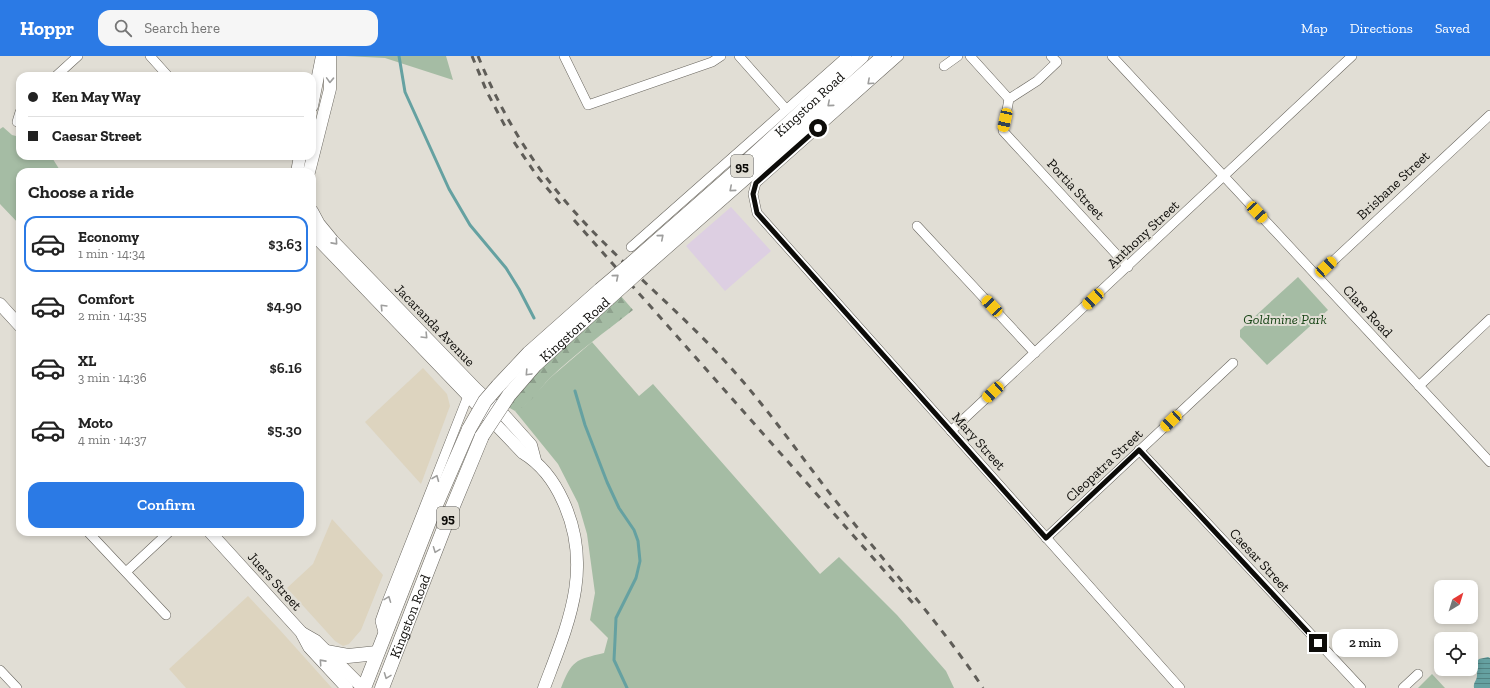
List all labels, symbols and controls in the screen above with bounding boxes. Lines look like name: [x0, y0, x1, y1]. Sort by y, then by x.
search box: [98, 10, 378, 46]
text: Hoppr: [20, 17, 74, 40]
icon: search: [112, 17, 134, 39]
text: Search here: [144, 19, 220, 37]
text: Map: [1301, 20, 1328, 37]
text: Directions: [1350, 20, 1413, 37]
text: Saved: [1435, 20, 1470, 37]
street label: Kingston Road: [771, 68, 848, 141]
one-way arrow: [326, 77, 334, 83]
one-way arrow: [867, 77, 874, 84]
text: Ken May Way: [52, 88, 141, 106]
one-way arrow: [827, 99, 834, 106]
car: [997, 107, 1013, 133]
route start: [809, 119, 827, 137]
text: Caesar Street: [52, 127, 142, 145]
street label: Brisbane Street: [1353, 147, 1434, 223]
road number: 95: [731, 155, 753, 177]
street label: Portia Street: [1043, 155, 1109, 224]
text: Choose a ride: [28, 181, 134, 203]
one-way arrow: [729, 185, 737, 192]
street label: Anthony Street: [1104, 196, 1183, 272]
car: [1244, 199, 1270, 225]
icon: car: [30, 226, 66, 262]
text: Economy: [78, 228, 139, 246]
text: $3.63: [268, 235, 302, 253]
one-way arrow: [657, 235, 664, 242]
one-way arrow: [330, 237, 337, 245]
text: 1 min · 14:34: [78, 246, 145, 261]
car: [1313, 254, 1339, 280]
one-way arrow: [611, 274, 618, 281]
street label: Jacaranda Avenue: [391, 281, 479, 370]
street label: Clare Road: [1339, 282, 1396, 341]
car: [1080, 286, 1106, 312]
icon: car: [30, 288, 66, 324]
text: Comfort: [78, 290, 134, 308]
street label: Kingston Road: [536, 293, 614, 366]
car: [979, 293, 1005, 319]
text: $4.90: [266, 297, 302, 315]
one-way arrow: [381, 305, 388, 312]
text: 2 min · 14:35: [78, 308, 147, 323]
park label: Goldmine Park: [1243, 311, 1327, 328]
one-way arrow: [420, 331, 428, 339]
icon: car: [30, 350, 66, 386]
text: XL: [78, 352, 96, 370]
text: $6.16: [270, 359, 302, 377]
one-way arrow: [525, 368, 532, 376]
text: 3 min · 14:36: [78, 370, 147, 385]
car: [980, 379, 1006, 405]
car: [1158, 408, 1184, 434]
street label: Mary Street: [948, 409, 1009, 474]
icon: car: [30, 412, 66, 448]
text: Moto: [78, 414, 113, 432]
text: $5.30: [267, 421, 302, 439]
street label: Cleopatra Street: [1062, 425, 1147, 505]
text: 4 min · 14:37: [78, 432, 146, 447]
one-way arrow: [431, 475, 439, 482]
button: Confirm: [28, 482, 304, 528]
road number: 95: [437, 507, 459, 529]
street label: Caesar Street: [1226, 525, 1294, 596]
one-way arrow: [432, 547, 440, 554]
street label: Juers Street: [244, 549, 306, 615]
street label: Kingston Road: [386, 572, 434, 661]
north arrow: [1434, 580, 1478, 624]
map controls: [1434, 580, 1478, 676]
one-way arrow: [383, 596, 391, 603]
callout: 2 min: [1332, 629, 1398, 657]
button: locate: [1434, 632, 1478, 676]
route end: [1309, 634, 1327, 652]
text: 2 min: [1349, 635, 1381, 650]
one-way arrow: [320, 659, 327, 666]
one-way arrow: [383, 673, 391, 680]

